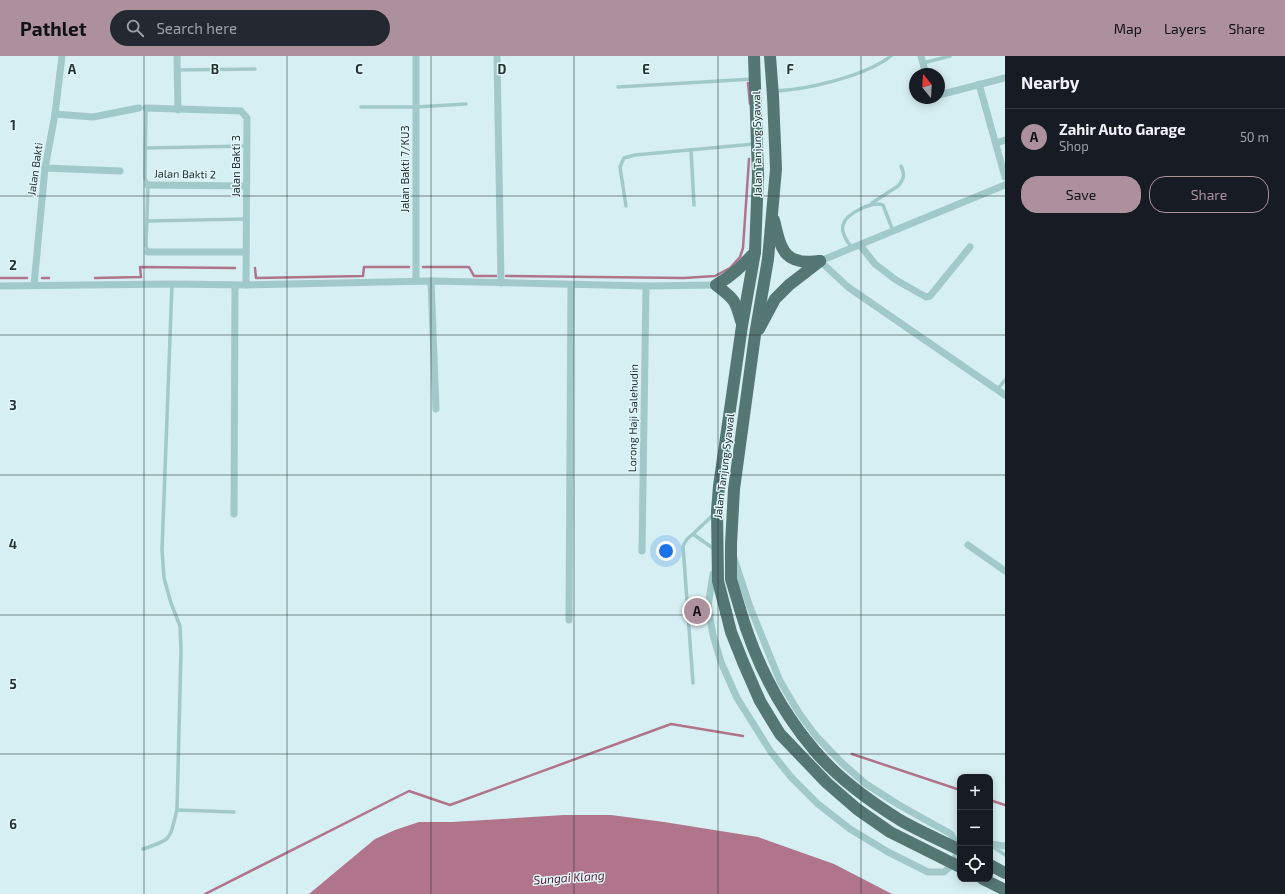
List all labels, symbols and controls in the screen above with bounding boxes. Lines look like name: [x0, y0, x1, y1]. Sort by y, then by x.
search box: [110, 10, 390, 46]
text: Pathlet: [20, 17, 86, 40]
icon: search: [124, 17, 146, 39]
text: Search here: [156, 19, 237, 37]
text: Map: [1114, 20, 1142, 37]
text: Layers: [1164, 20, 1206, 37]
text: Share: [1228, 20, 1265, 37]
text: A: [68, 61, 77, 77]
text: B: [211, 61, 219, 77]
text: C: [355, 61, 363, 77]
text: D: [498, 61, 507, 77]
text: E: [642, 61, 650, 77]
text: F: [786, 61, 794, 77]
north arrow: [909, 68, 945, 104]
text: Nearby: [1021, 72, 1079, 92]
street label: Jalan Tanjung Syawal: [749, 90, 765, 197]
text: 1: [10, 117, 16, 133]
text: Zahir Auto Garage: [1059, 120, 1186, 138]
street label: Jalan Bakti 7/KU3: [398, 125, 411, 213]
text: A: [1030, 129, 1038, 145]
text: 50 m: [1240, 129, 1269, 145]
street label: Jalan Bakti 3: [229, 135, 242, 197]
text: Shop: [1059, 138, 1089, 154]
street label: Jalan Bakti: [24, 142, 45, 196]
street label: Jalan Bakti 2: [154, 166, 216, 181]
button: Save: [1021, 176, 1141, 213]
button: Share: [1149, 176, 1269, 213]
text: 2: [9, 257, 17, 273]
street label: Lorong Haji Salehudin: [625, 364, 641, 472]
text: 3: [9, 397, 17, 413]
street label: Jalan Tanjung Syawal: [711, 412, 737, 519]
text: 4: [9, 536, 17, 552]
your location: [656, 541, 676, 561]
pin: A: [684, 596, 710, 626]
text: 5: [9, 676, 17, 692]
map controls: [957, 774, 993, 882]
button: +: [957, 774, 993, 810]
button: −: [957, 810, 993, 846]
text: 6: [9, 816, 17, 832]
button: locate: [957, 846, 993, 882]
water label: Sungai Klang: [533, 868, 605, 886]

